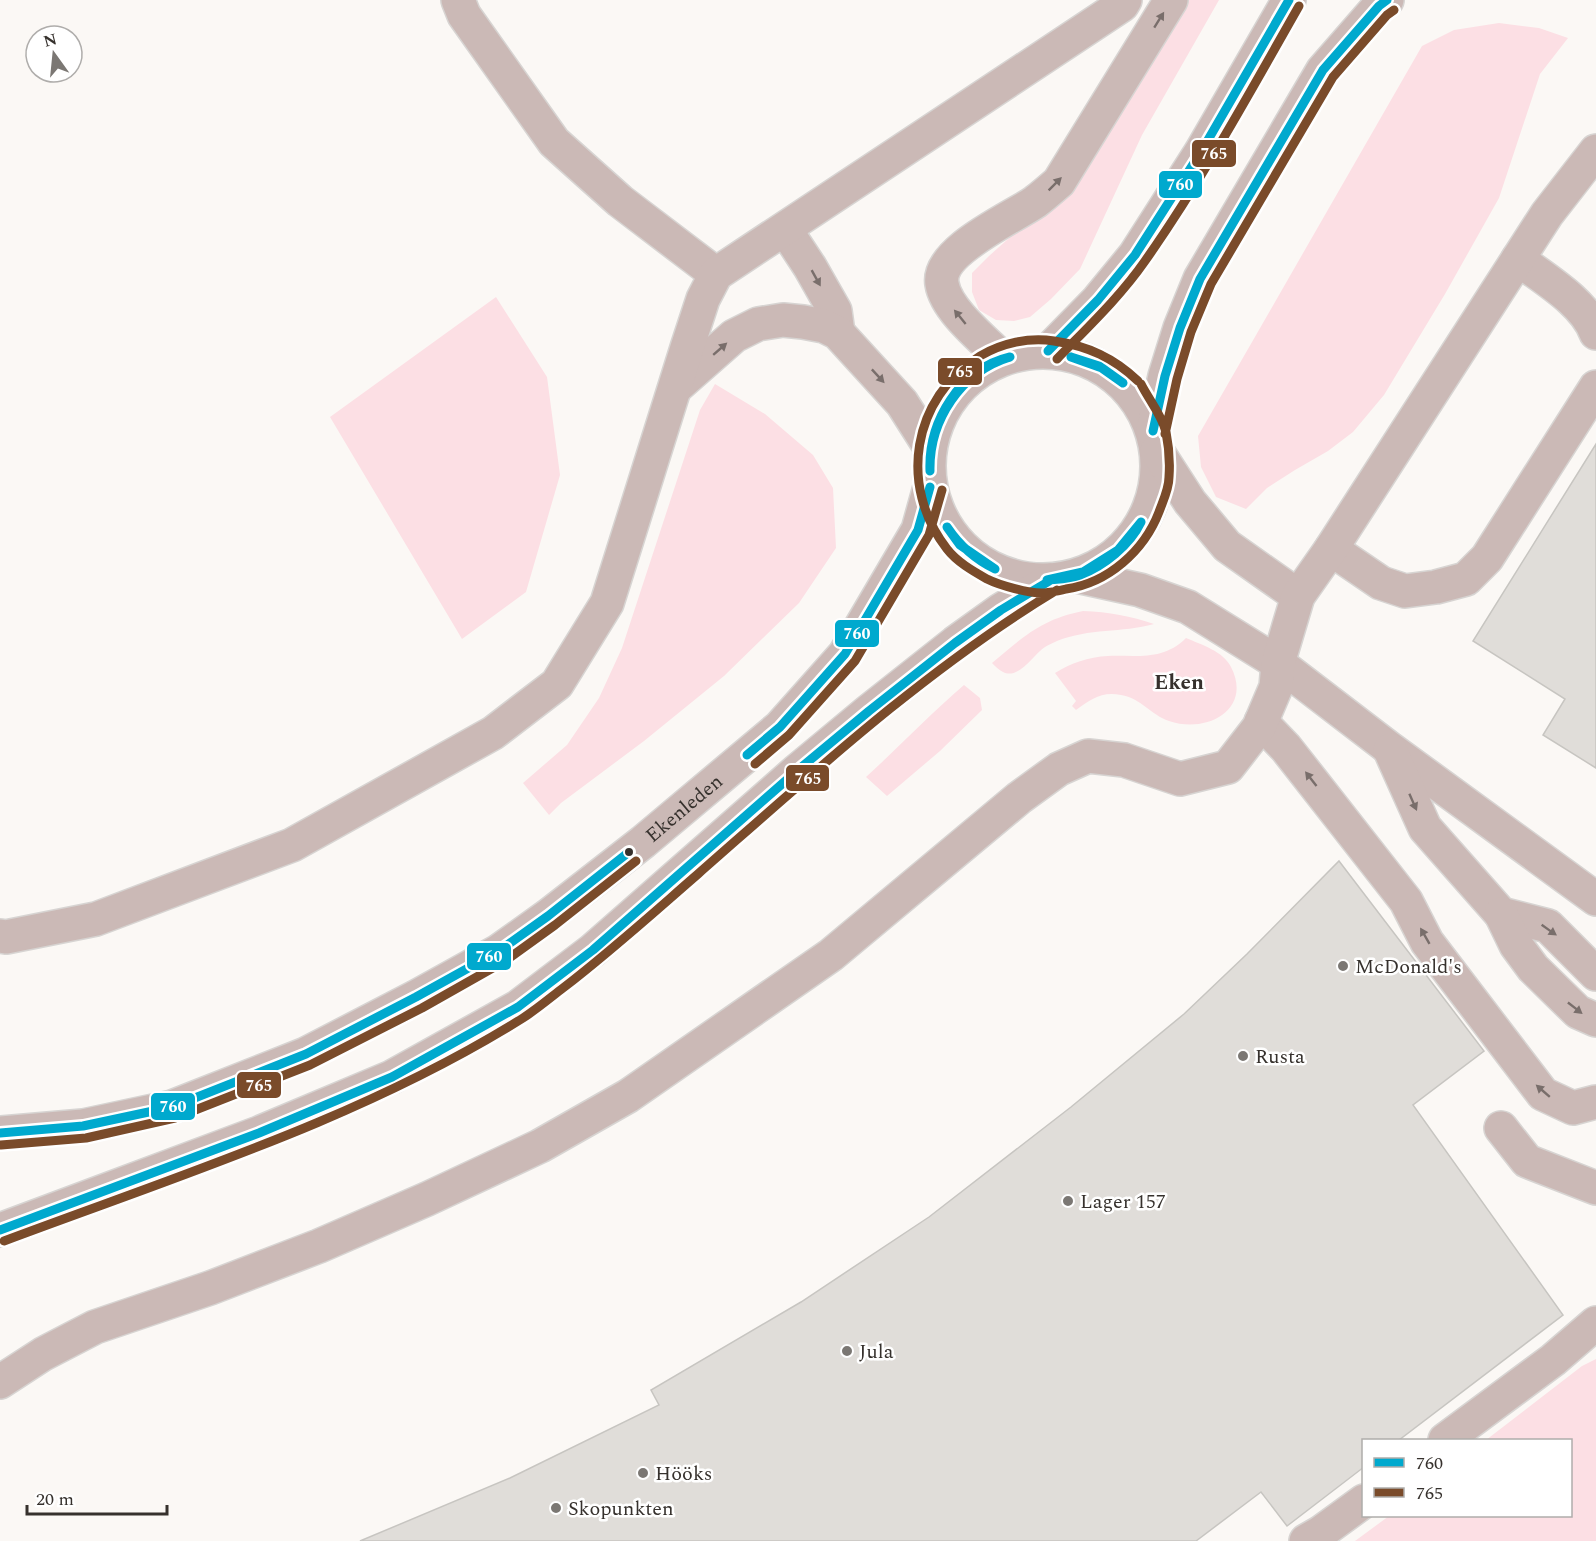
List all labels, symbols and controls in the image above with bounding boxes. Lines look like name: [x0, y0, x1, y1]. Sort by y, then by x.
one-way arrow: [1154, 12, 1165, 28]
north arrow: [24, 24, 84, 84]
text: N: [41, 27, 60, 54]
line badge: 765: [1191, 139, 1237, 168]
text: 765: [1201, 142, 1227, 166]
line badge: 760: [1158, 170, 1203, 199]
text: 760: [1167, 173, 1193, 197]
one-way arrow: [1048, 177, 1062, 192]
one-way arrow: [811, 270, 822, 286]
one-way arrow: [954, 309, 967, 325]
one-way arrow: [712, 343, 727, 356]
line badge: 765: [937, 357, 983, 386]
text: 765: [947, 360, 973, 384]
one-way arrow: [871, 368, 884, 383]
line badge: 760: [834, 619, 880, 648]
text: 760: [844, 622, 870, 646]
district label: Eken: [1154, 667, 1204, 699]
line badge: 765: [785, 764, 830, 792]
street label: Ekenleden: [639, 767, 730, 850]
text: 765: [795, 767, 821, 791]
one-way arrow: [1305, 772, 1317, 787]
one-way arrow: [1409, 793, 1418, 810]
unlabelled marker: [623, 846, 635, 858]
one-way arrow: [1541, 924, 1557, 936]
one-way arrow: [1420, 928, 1430, 945]
line badge: 760: [466, 942, 512, 971]
text: 760: [476, 945, 502, 969]
place label: McDonald's: [1355, 952, 1462, 982]
marker: McDonald's: [1336, 959, 1350, 973]
one-way arrow: [1567, 1002, 1583, 1015]
place label: Rusta: [1255, 1042, 1305, 1072]
marker: Rusta: [1236, 1049, 1250, 1063]
line badge: 765: [236, 1071, 282, 1099]
text: 765: [246, 1074, 272, 1098]
one-way arrow: [1536, 1084, 1551, 1097]
line badge: 760: [150, 1092, 196, 1121]
text: 760: [160, 1095, 186, 1119]
place label: Lager 157: [1080, 1187, 1166, 1217]
marker: Lager 157: [1061, 1194, 1075, 1208]
place label: Jula: [859, 1337, 894, 1367]
marker: Jula: [840, 1344, 854, 1358]
legend: [1362, 1439, 1572, 1517]
text: 760: [1416, 1450, 1443, 1477]
place label: Hööks: [655, 1459, 712, 1489]
marker: Hööks: [636, 1466, 650, 1480]
scale bar: [27, 1478, 166, 1516]
text: 765: [1416, 1480, 1443, 1507]
text: 20 m: [36, 1486, 74, 1513]
place label: Skopunkten: [568, 1494, 674, 1524]
marker: Skopunkten: [549, 1501, 563, 1515]

